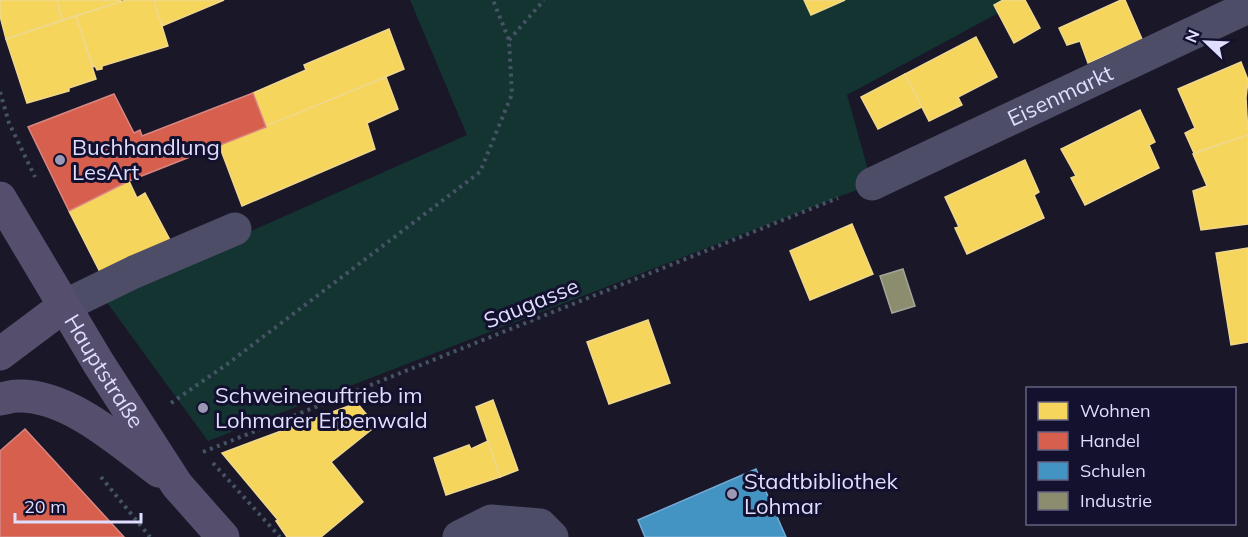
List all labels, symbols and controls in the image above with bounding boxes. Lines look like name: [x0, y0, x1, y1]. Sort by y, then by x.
north arrow: [1176, 12, 1236, 72]
text: N: [1181, 27, 1204, 46]
street label: Eisenmarkt: [1003, 58, 1118, 132]
place label: Buchhandlung LesArt: [72, 133, 220, 186]
marker: Buchhandlung LesArt: [53, 153, 67, 167]
street label: Saugasse: [479, 271, 583, 335]
street label: Hauptstraße: [58, 309, 150, 433]
place label: Schweineauftrieb im Lohmarer Erbenwald: [215, 381, 428, 434]
legend: [1026, 387, 1236, 525]
text: Wohnen: [1080, 399, 1151, 422]
marker: Schweineauftrieb im Lohmarer Erbenwald: [196, 401, 210, 415]
text: Handel: [1080, 429, 1140, 452]
text: Schulen: [1080, 459, 1146, 482]
place label: Stadtbibliothek Lohmar: [744, 467, 899, 520]
scale bar: [15, 486, 141, 524]
marker: Stadtbibliothek Lohmar: [725, 487, 739, 501]
text: Industrie: [1080, 489, 1152, 512]
text: 20 m: [24, 495, 66, 518]

